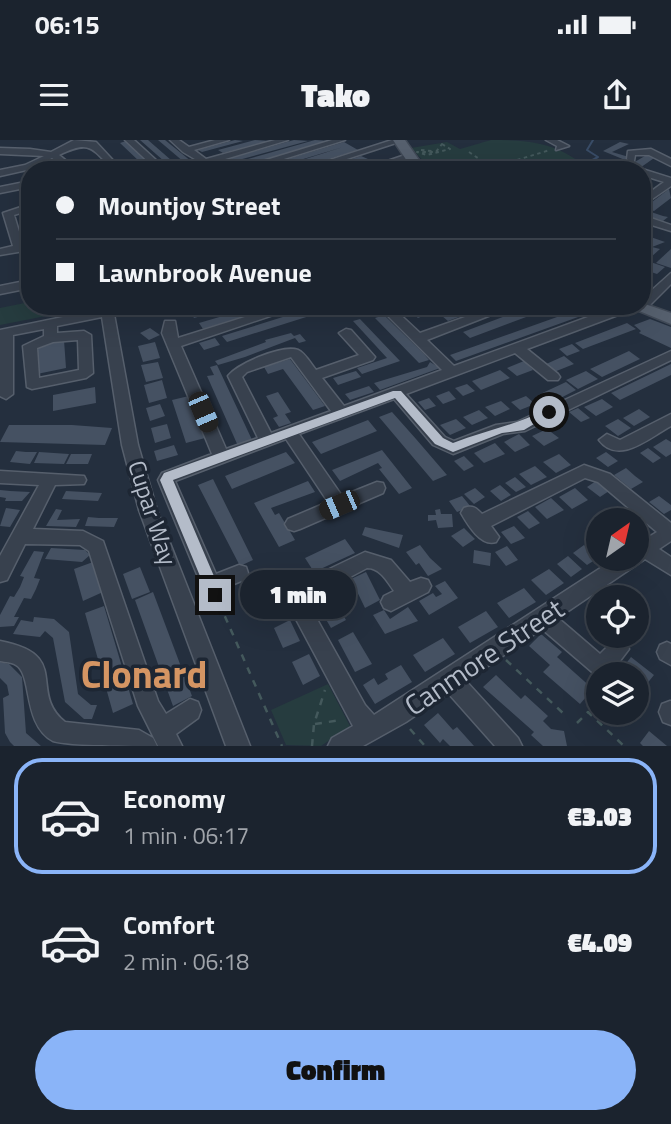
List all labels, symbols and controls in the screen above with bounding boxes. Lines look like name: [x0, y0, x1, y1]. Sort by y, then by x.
text: 06:15: [35, 5, 100, 44]
text: Tako: [301, 71, 370, 119]
icon: menu: [35, 76, 73, 114]
icon: share: [598, 76, 636, 114]
text: Mountjoy Street: [98, 186, 280, 225]
text: Lawnbrook Avenue: [98, 253, 312, 292]
car: [186, 389, 221, 435]
route start: [533, 396, 565, 428]
street label: Cupar Way: [119, 456, 187, 570]
car: [316, 487, 363, 523]
north arrow: [586, 508, 649, 570]
map controls: [586, 508, 649, 725]
callout: 1 min: [240, 570, 355, 620]
text: 1 min: [269, 577, 327, 612]
route end: [199, 579, 231, 611]
button: locate: [586, 585, 649, 648]
street label: Canmore Street: [395, 587, 572, 726]
district label: Clonard: [81, 645, 207, 703]
button: layers: [586, 662, 649, 725]
text: Economy: [123, 779, 225, 818]
icon: car: [39, 785, 102, 848]
text: €3.03: [567, 797, 632, 836]
text: 1 min · 06:17: [123, 818, 249, 853]
text: Comfort: [123, 905, 215, 944]
icon: car: [39, 911, 102, 974]
text: €4.09: [567, 923, 632, 962]
text: 2 min · 06:18: [123, 944, 249, 979]
button: Confirm: [35, 1030, 636, 1110]

